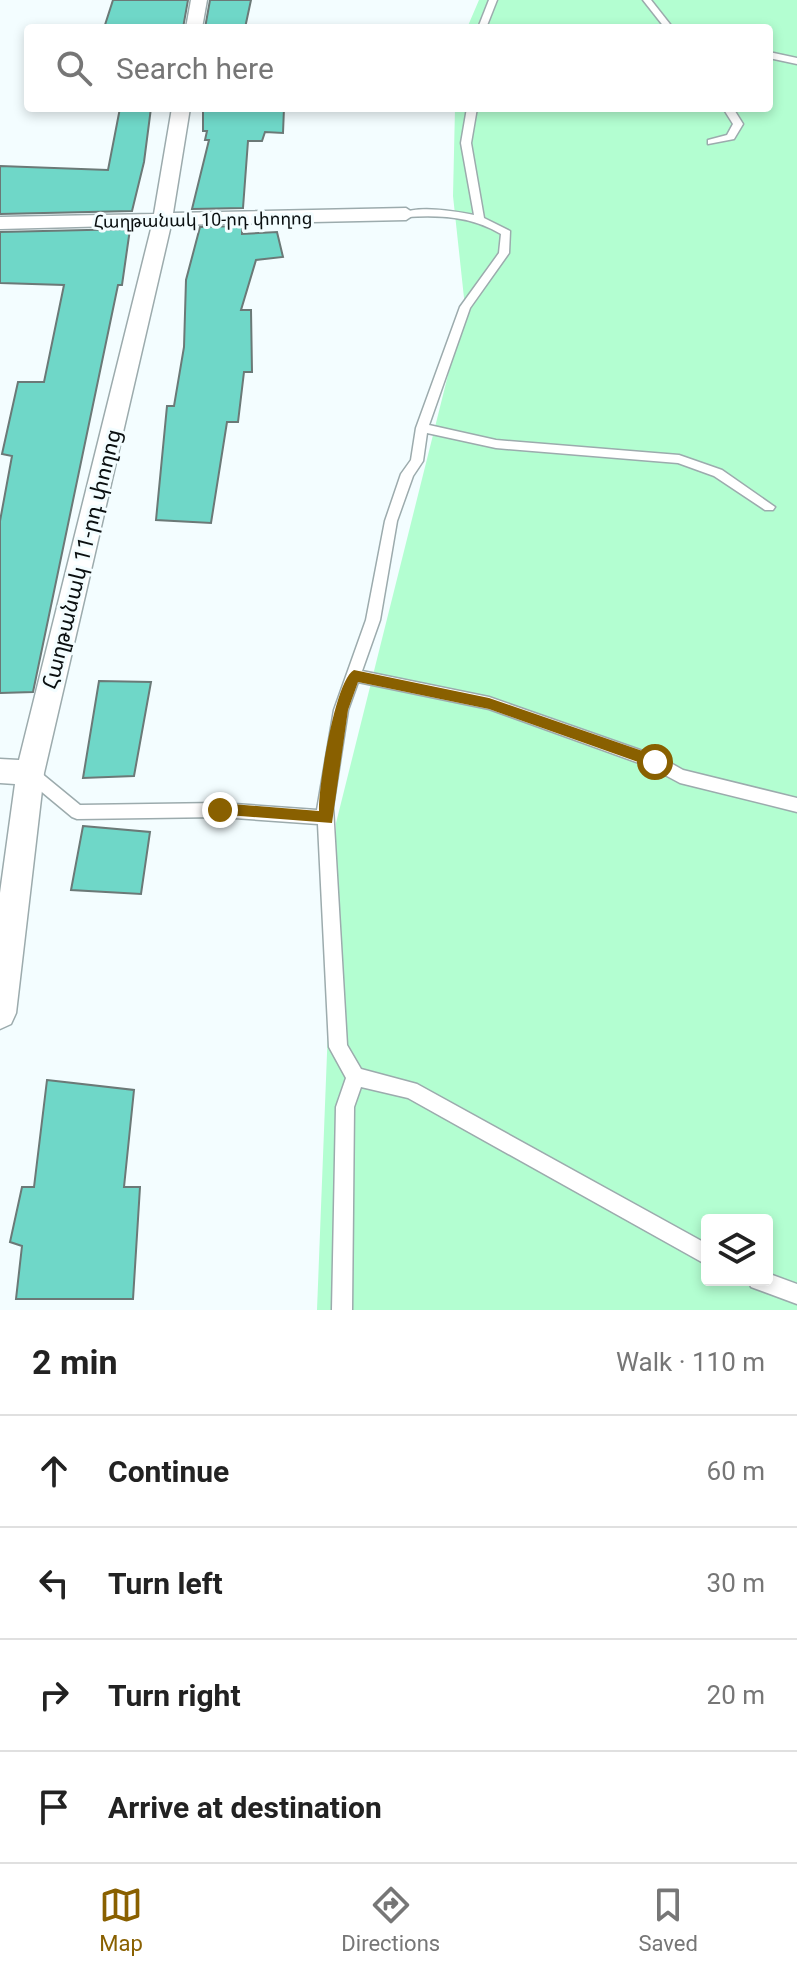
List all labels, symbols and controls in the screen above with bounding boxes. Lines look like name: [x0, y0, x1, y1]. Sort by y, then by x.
search box: [24, 24, 773, 112]
icon: search: [52, 46, 96, 90]
text: Search here: [116, 51, 274, 86]
street label: Հաղթանակ 10-րդ փողոց: [93, 207, 313, 232]
street label: Հաղթանակ 11-րդ փողոց: [37, 426, 126, 692]
route start: [637, 744, 673, 780]
route end: [202, 792, 238, 828]
map controls: [701, 1214, 773, 1286]
button: layers: [701, 1214, 773, 1286]
text: 2 min: [32, 1342, 117, 1382]
text: Walk · 110 m: [616, 1347, 765, 1377]
icon: ahead: [32, 1449, 76, 1493]
text: Continue: [108, 1454, 229, 1489]
text: 60 m: [707, 1456, 765, 1486]
icon: left: [32, 1561, 76, 1605]
text: Turn left: [108, 1566, 223, 1601]
text: 30 m: [707, 1568, 765, 1598]
icon: right: [32, 1673, 76, 1717]
text: Turn right: [108, 1678, 241, 1713]
text: 20 m: [707, 1680, 765, 1710]
icon: arrive: [32, 1785, 76, 1829]
text: Arrive at destination: [108, 1790, 382, 1825]
tab: Map: [99, 1883, 143, 1956]
tab: Directions: [341, 1883, 440, 1956]
tab: Saved: [638, 1883, 698, 1956]

